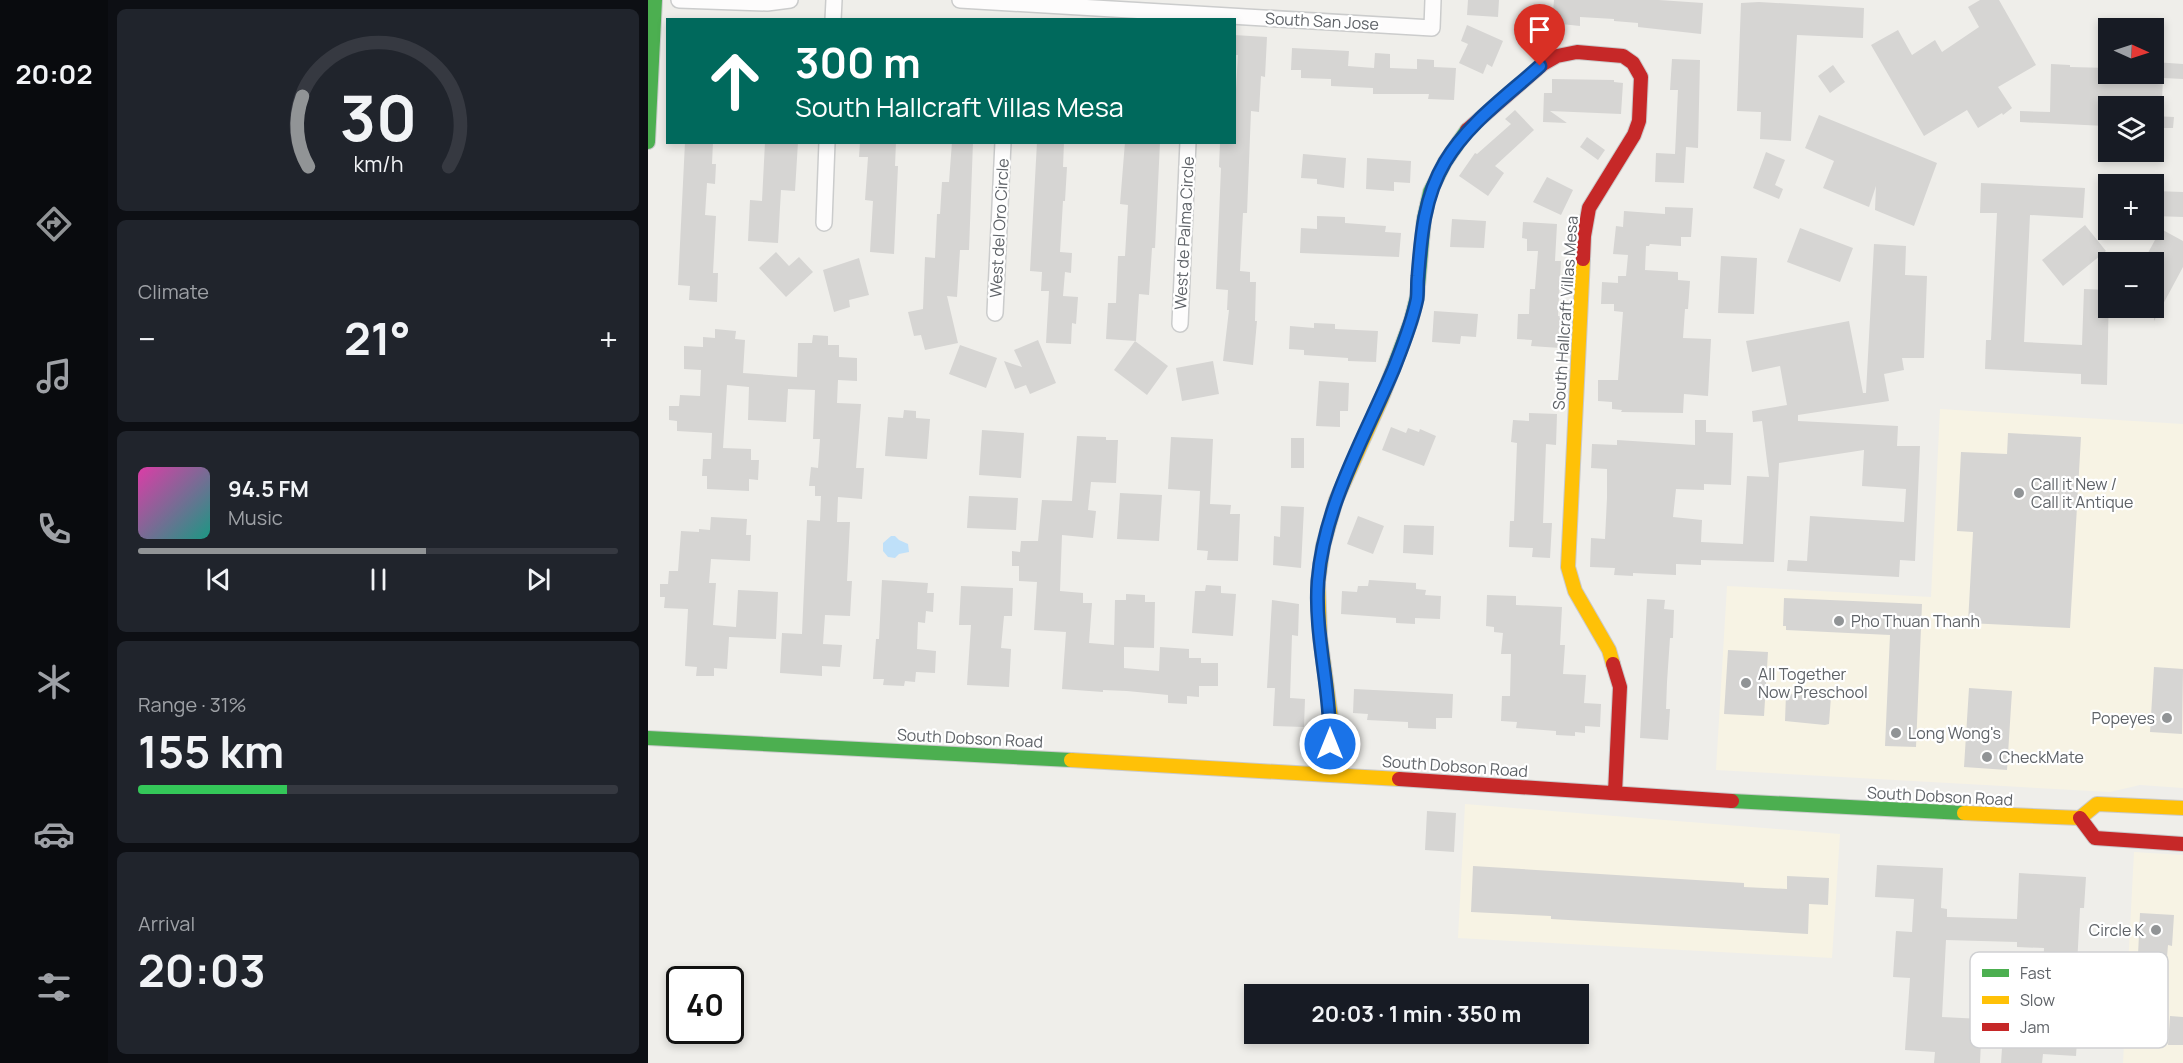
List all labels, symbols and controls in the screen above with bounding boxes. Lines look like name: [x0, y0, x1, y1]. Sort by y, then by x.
pin: [1514, 4, 1565, 66]
street label: South San Jose: [1265, 7, 1379, 35]
icon: arrive: [1523, 13, 1556, 46]
north arrow: [2098, 18, 2164, 84]
map controls: [2098, 18, 2164, 318]
text: 300 m: [795, 33, 921, 91]
icon: ahead: [696, 42, 774, 120]
text: 20:02: [16, 55, 92, 92]
text: 30: [339, 74, 417, 160]
text: South Hallcraft Villas Mesa: [795, 88, 1124, 125]
button: layers: [2098, 96, 2164, 162]
text: km/h: [353, 149, 403, 178]
street label: West de Palma Circle: [1169, 156, 1199, 310]
street label: West del Oro Circle: [984, 158, 1014, 298]
button: +: [2098, 174, 2164, 240]
icon: directions: [33, 203, 75, 245]
street label: South Hallcraft Villas Mesa: [1547, 215, 1583, 411]
button: −: [2098, 252, 2164, 318]
text: Climate: [138, 278, 209, 305]
text: 21°: [344, 307, 411, 369]
text: −: [138, 316, 156, 361]
text: +: [599, 316, 618, 361]
icon: music: [33, 355, 75, 397]
place label: Call it New / Call it Antique: [2031, 473, 2133, 513]
text: 94.5 FM: [228, 474, 309, 504]
marker: Call it New / Call it Antique: [2012, 486, 2026, 500]
text: Music: [228, 504, 283, 531]
icon: phone: [33, 508, 75, 550]
icon: previous: [202, 563, 235, 596]
icon: pause: [362, 563, 395, 596]
icon: next: [522, 563, 555, 596]
place label: Pho Thuan Thanh: [1851, 610, 1980, 632]
marker: Pho Thuan Thanh: [1832, 614, 1846, 628]
icon: climate: [33, 661, 75, 703]
place label: All Together Now Preschool: [1758, 663, 1868, 703]
marker: All Together Now Preschool: [1739, 676, 1753, 690]
text: Range · 31%: [138, 691, 247, 718]
place label: Popeyes: [2091, 707, 2155, 729]
marker: Popeyes: [2160, 711, 2174, 725]
position arrow: [1298, 712, 1362, 776]
text: 155 km: [138, 720, 284, 782]
place label: Long Wong's: [1908, 722, 2001, 744]
street label: South Dobson Road: [897, 723, 1043, 753]
marker: Long Wong's: [1889, 726, 1903, 740]
place label: CheckMate: [1999, 746, 2084, 768]
street label: South Dobson Road: [1381, 750, 1529, 782]
marker: CheckMate: [1980, 750, 1994, 764]
street label: South Dobson Road: [1867, 781, 2013, 811]
icon: car: [33, 813, 75, 855]
text: Arrival: [138, 910, 195, 937]
place label: Circle K: [2089, 919, 2144, 941]
marker: Circle K: [2149, 923, 2163, 937]
text: 20:03: [138, 939, 266, 1001]
legend: [1970, 952, 2168, 1048]
text: Fast: [2020, 962, 2051, 984]
icon: filters: [33, 966, 75, 1008]
speed limit sign: 40: [666, 966, 744, 1044]
text: Slow: [2020, 989, 2055, 1011]
text: 20:03 · 1 min · 350 m: [1312, 999, 1521, 1029]
text: Jam: [2020, 1016, 2050, 1038]

